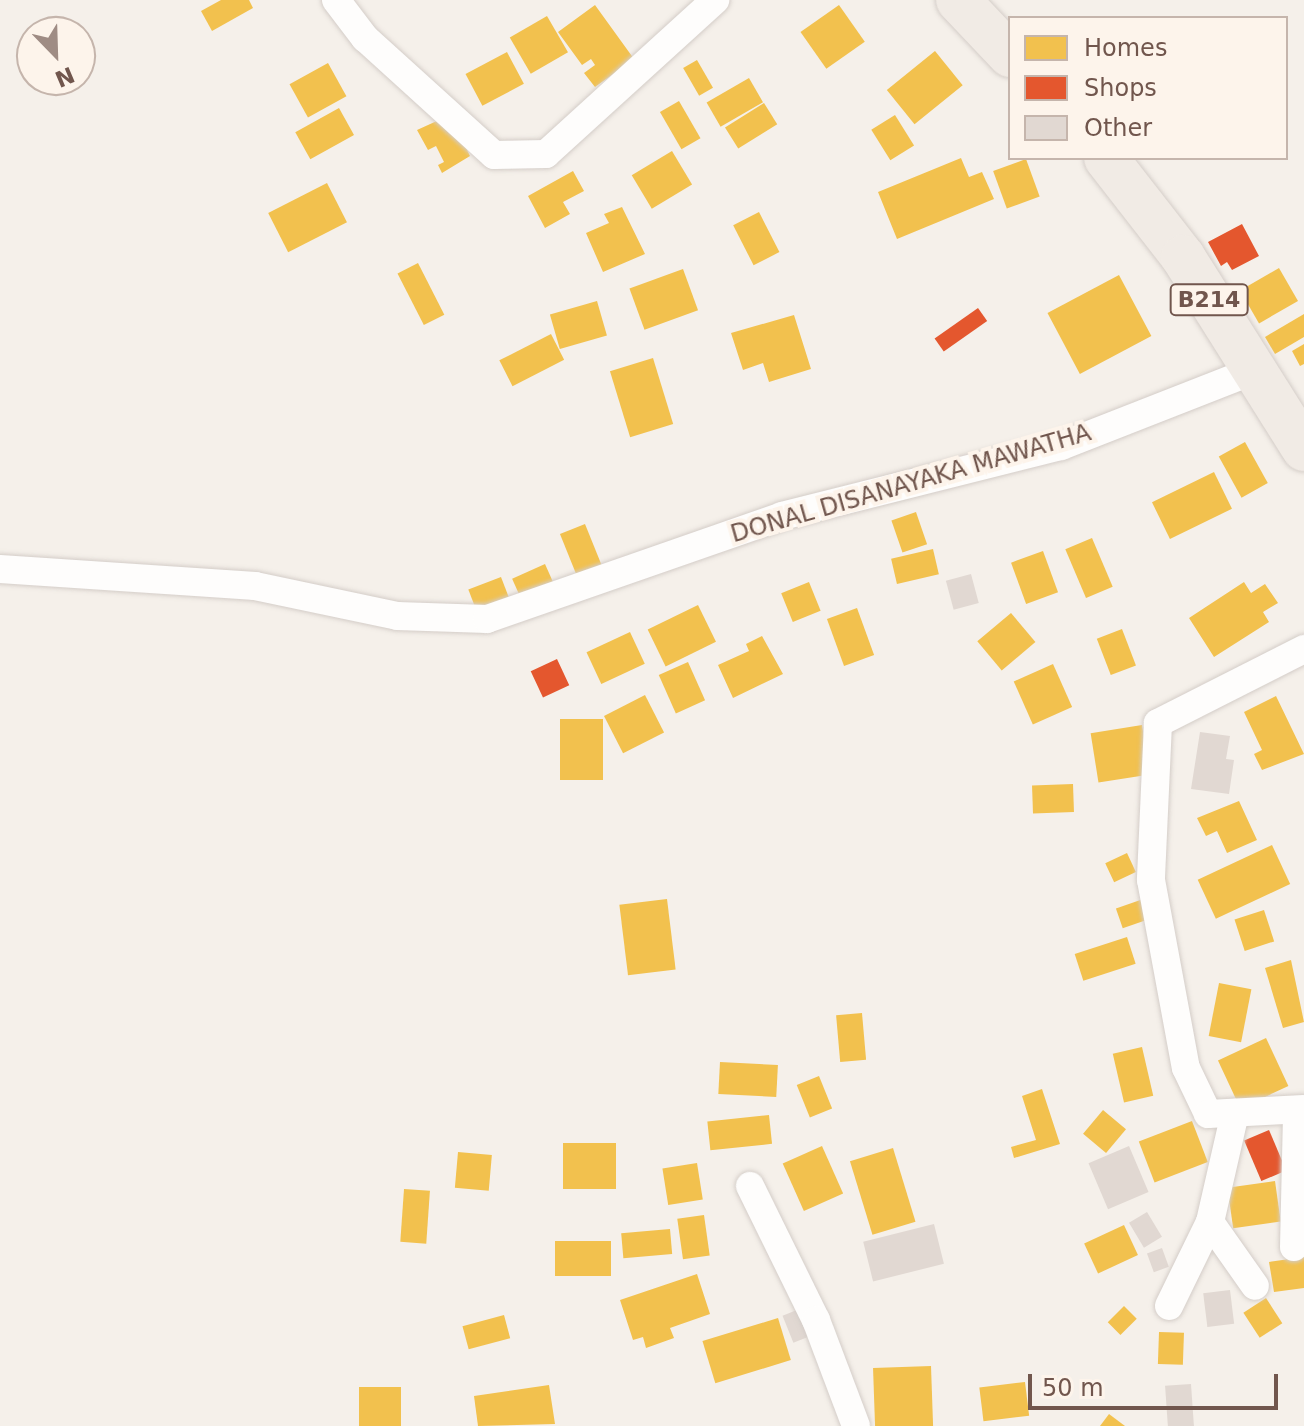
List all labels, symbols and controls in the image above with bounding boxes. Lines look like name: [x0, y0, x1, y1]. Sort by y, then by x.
north arrow: [16, 16, 96, 96]
legend: [1008, 16, 1288, 160]
text: Homes: [1084, 34, 1167, 62]
text: N: [51, 62, 78, 92]
text: Shops: [1084, 74, 1157, 102]
text: Other: [1084, 114, 1152, 142]
road number: B214: [1169, 282, 1249, 318]
street label: DONAL DISANAYAKA MAWATHA: [728, 419, 1094, 549]
scale bar: [1032, 1358, 1282, 1408]
text: 50 m: [1042, 1374, 1104, 1402]

